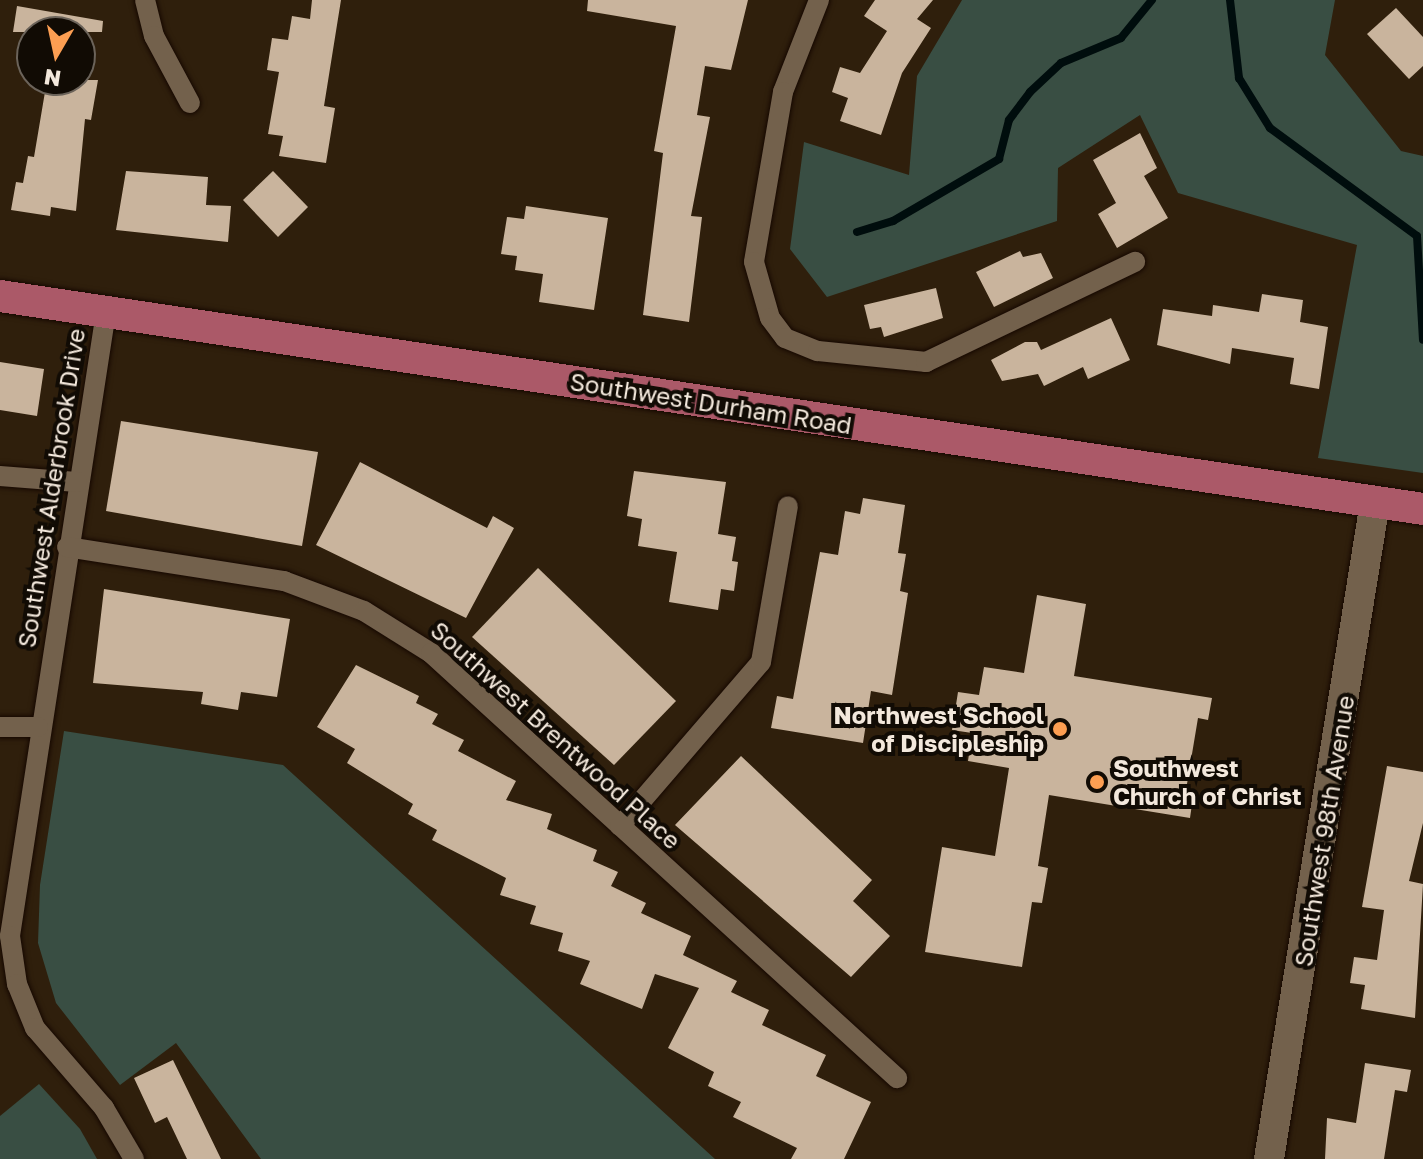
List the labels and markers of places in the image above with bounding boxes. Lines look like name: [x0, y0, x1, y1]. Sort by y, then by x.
place label: Northwest School of Discipleship: [834, 701, 1044, 757]
marker: Northwest School of Discipleship: [1051, 720, 1069, 738]
place label: Southwest Church of Christ: [1113, 754, 1302, 810]
marker: Southwest Church of Christ: [1088, 773, 1106, 791]

